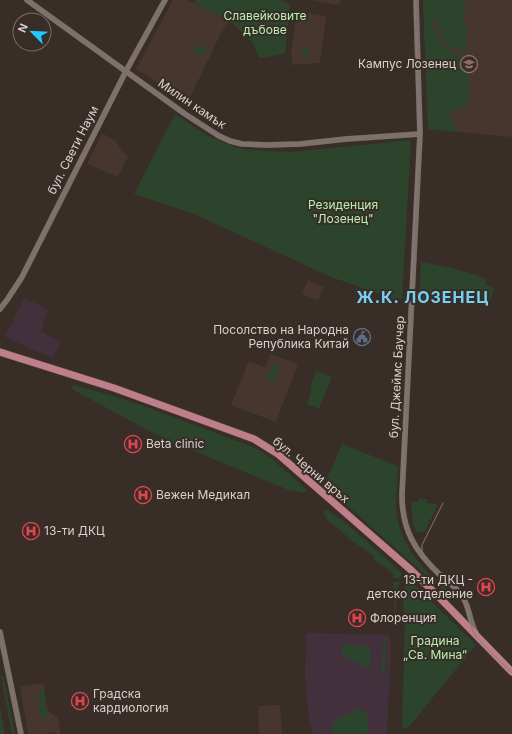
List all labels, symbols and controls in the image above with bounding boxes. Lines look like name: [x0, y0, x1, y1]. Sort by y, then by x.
park label: Славейковите дъбове: [224, 8, 306, 37]
north arrow: [12, 12, 52, 52]
text: N: [15, 21, 31, 35]
school or university icon: Кампус Лозенец: [459, 54, 479, 74]
place label: Кампус Лозенец: [358, 56, 456, 71]
street label: Милин камък: [155, 75, 230, 132]
street label: бул. Свети Наум: [44, 103, 101, 197]
park label: Резиденция "Лозенец": [308, 197, 378, 226]
district label: Ж.К. ЛОЗЕНЕЦ: [357, 287, 489, 307]
street label: бул. Джеймс Баучер: [386, 316, 407, 438]
place label: Посолство на Народна Република Китай: [213, 322, 349, 351]
public building icon: Посолство на Народна Република Китай: [352, 327, 372, 347]
street label: бул. Черни връх: [270, 433, 353, 506]
hospital icon: Beta clinic: [123, 434, 143, 454]
place label: Beta clinic: [146, 436, 205, 451]
hospital icon: Вежен Медикал: [133, 485, 153, 505]
place label: Вежен Медикал: [156, 487, 250, 502]
hospital icon: 13-ти ДКЦ: [21, 521, 41, 541]
place label: 13-ти ДКЦ: [44, 523, 105, 538]
place label: 13-ти ДКЦ - детско отделение: [367, 572, 473, 601]
hospital icon: 13-ти ДКЦ - детско отделение: [476, 577, 496, 597]
hospital icon: Флоренция: [347, 608, 367, 628]
place label: Флоренция: [370, 610, 436, 625]
park label: Градина „Св. Мина“: [403, 633, 467, 662]
place label: Градска кардиология: [93, 686, 169, 715]
hospital icon: Градска кардиология: [70, 691, 90, 711]

